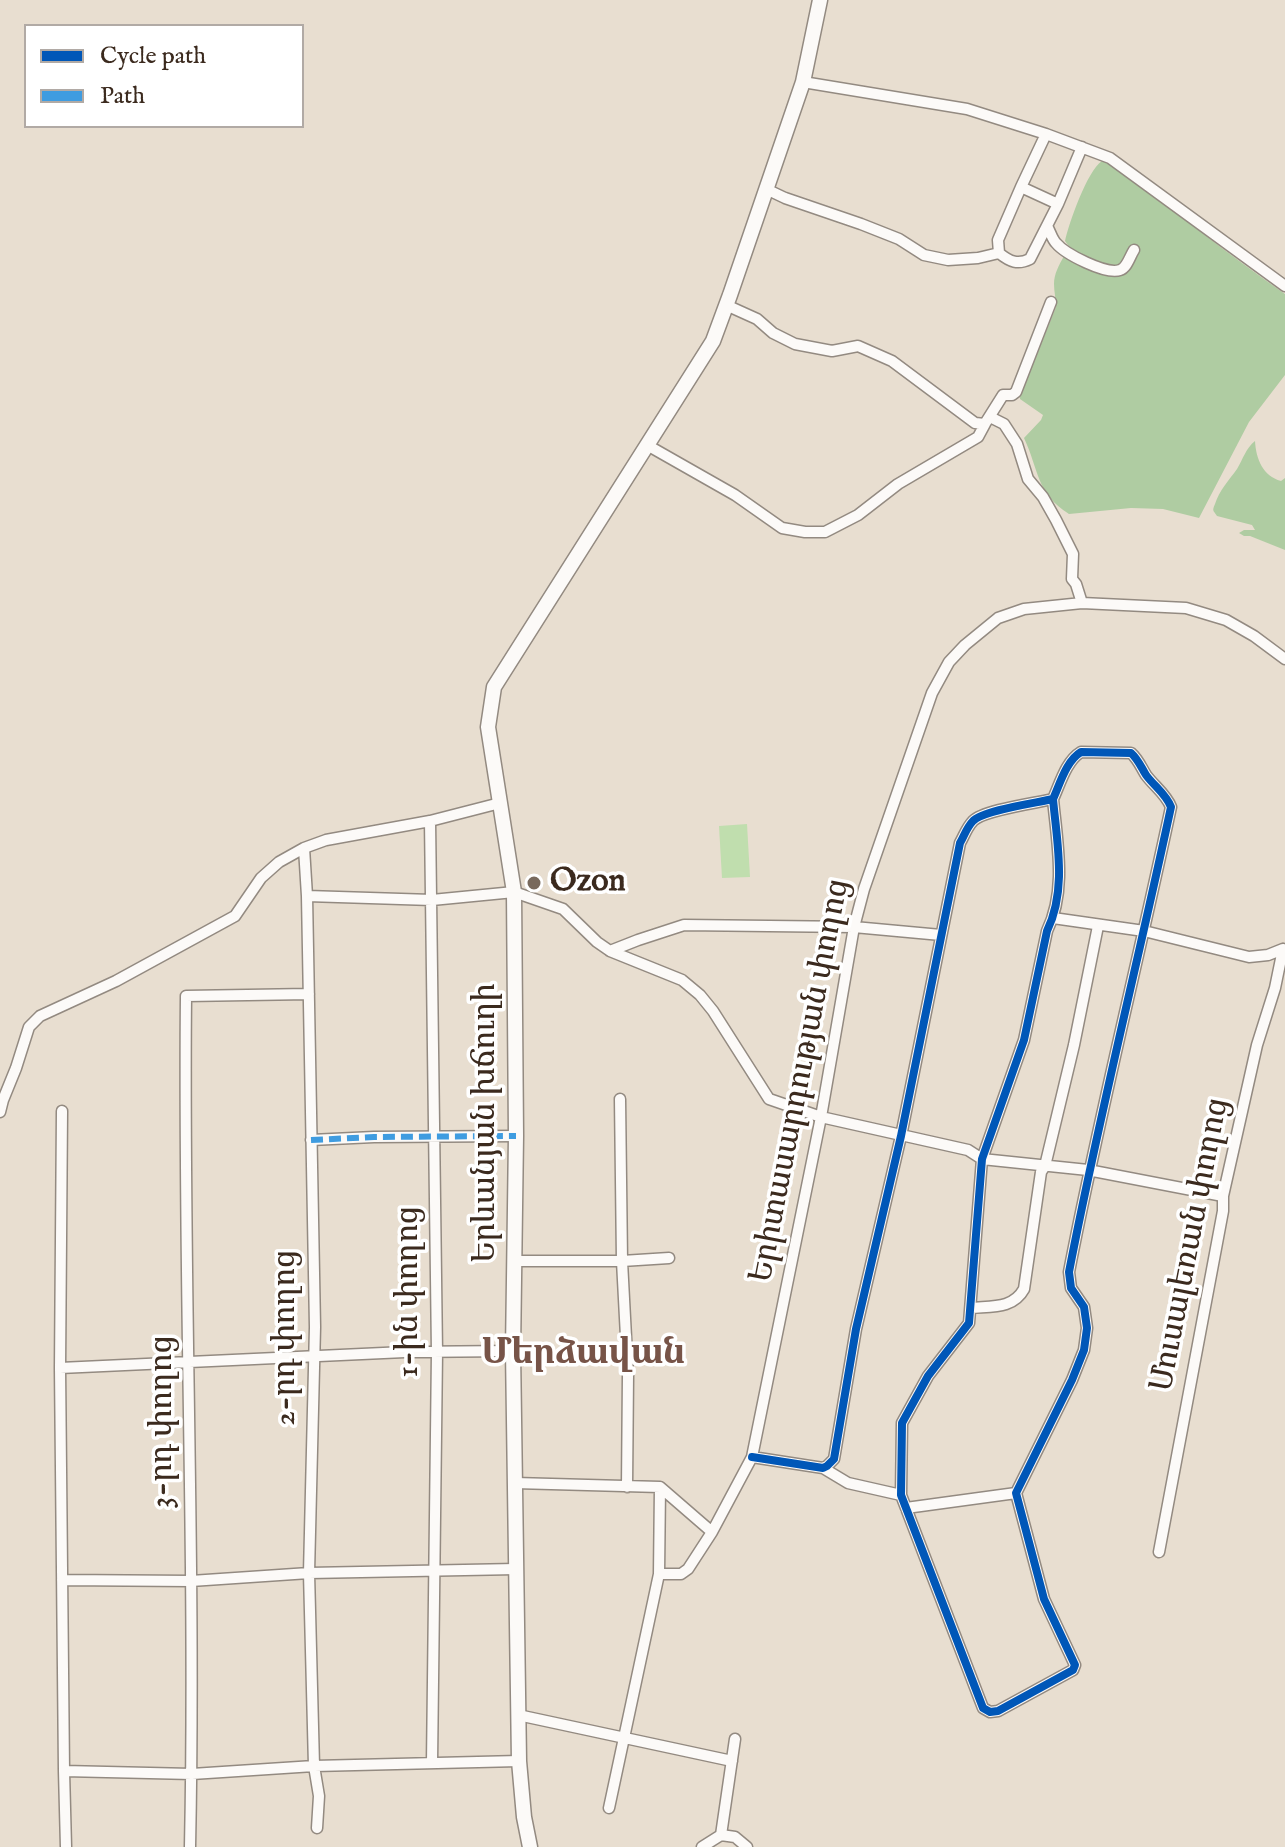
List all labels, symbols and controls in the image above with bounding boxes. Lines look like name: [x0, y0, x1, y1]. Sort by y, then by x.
legend: [24, 24, 304, 128]
text: Cycle path: [100, 41, 206, 72]
text: Path: [100, 81, 145, 112]
place label: Ozon: [550, 864, 626, 902]
marker: Ozon: [525, 874, 543, 892]
street label: Երիտասարդության փողոց: [744, 876, 860, 1286]
street label: Երևանյան խճուղի: [468, 983, 506, 1263]
street label: Մուսալեռան փողոց: [1145, 1095, 1239, 1395]
street label: 1-ին փողոց: [391, 1206, 429, 1378]
street label: 2-րդ փողոց: [268, 1250, 306, 1426]
district label: Մերձավան: [481, 1334, 685, 1378]
street label: 3-րդ փողոց: [145, 1336, 183, 1508]

